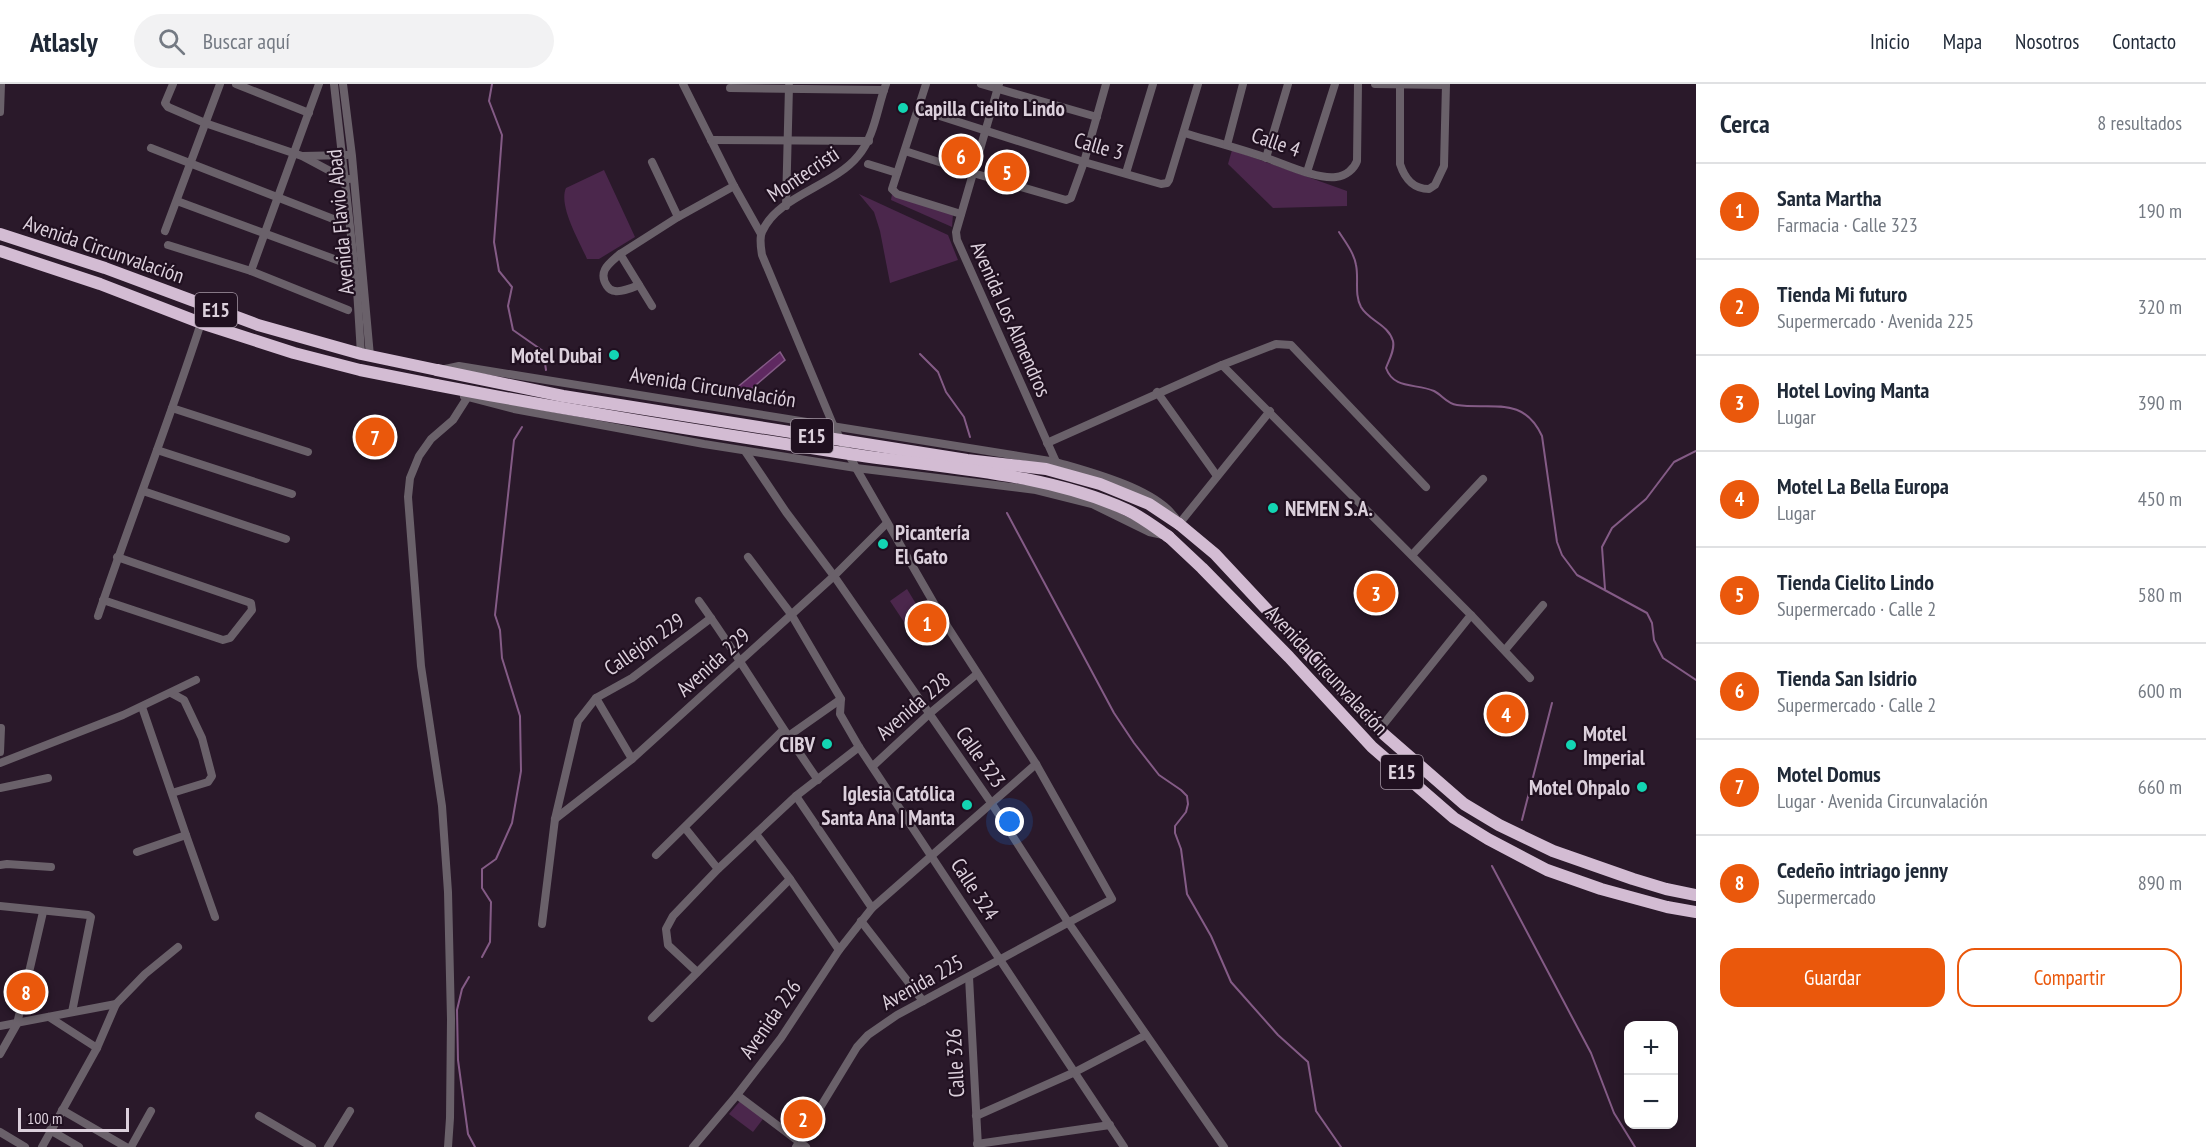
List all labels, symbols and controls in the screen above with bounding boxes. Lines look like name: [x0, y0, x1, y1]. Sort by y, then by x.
search box: [134, 14, 554, 68]
text: Atlasly: [30, 23, 98, 60]
icon: search: [155, 25, 188, 58]
text: Buscar aquí: [203, 27, 290, 55]
text: Inicio: [1870, 28, 1910, 55]
text: Mapa: [1943, 28, 1982, 55]
text: Nosotros: [2015, 28, 2079, 55]
text: Contacto: [2112, 28, 2176, 55]
place label: Capilla Cielito Lindo: [915, 95, 1065, 122]
marker: Capilla Cielito Lindo: [896, 101, 910, 115]
text: Cerca: [1720, 107, 1770, 140]
text: 8 resultados: [2097, 110, 2182, 136]
street label: Calle 4: [1248, 121, 1305, 163]
street label: Calle 3: [1071, 126, 1127, 166]
pin: 6: [942, 134, 980, 178]
street label: Montecristi: [762, 140, 844, 208]
street label: Avenida Flavio Abad: [320, 148, 360, 296]
pin: 5: [988, 150, 1026, 194]
text: Santa Martha: [1777, 184, 1882, 212]
text: 1: [1735, 198, 1744, 224]
text: 190 m: [2138, 198, 2182, 224]
street label: Avenida Circunvalación: [20, 209, 188, 289]
text: Farmacia · Calle 323: [1777, 212, 1918, 238]
street label: Avenida Los Almendros: [965, 237, 1057, 401]
text: Tienda Mi futuro: [1777, 280, 1907, 308]
road number: E15: [195, 293, 237, 327]
text: 2: [1735, 294, 1744, 320]
text: 320 m: [2138, 294, 2182, 320]
text: Supermercado · Avenida 225: [1777, 308, 1974, 334]
place label: Motel Dubai: [511, 342, 602, 369]
marker: Motel Dubai: [607, 348, 621, 362]
street label: Avenida Circunvalación: [628, 361, 798, 413]
text: Hotel Loving Manta: [1777, 376, 1929, 404]
text: 3: [1735, 390, 1744, 416]
text: 390 m: [2138, 390, 2182, 416]
text: Lugar: [1777, 404, 1816, 430]
pin: 7: [356, 414, 394, 460]
road number: E15: [791, 419, 833, 453]
text: Motel La Bella Europa: [1777, 472, 1949, 500]
text: 4: [1735, 486, 1744, 512]
text: 450 m: [2138, 486, 2182, 512]
place label: NEMEN S.A.: [1285, 495, 1373, 522]
text: Lugar: [1777, 500, 1816, 526]
marker: NEMEN S.A.: [1266, 501, 1280, 515]
place label: Picantería El Gato: [895, 519, 970, 570]
marker: Picantería El Gato: [876, 537, 890, 551]
text: Tienda Cielito Lindo: [1777, 568, 1934, 596]
pin: 3: [1356, 570, 1396, 616]
text: 5: [1735, 582, 1744, 608]
text: 580 m: [2138, 582, 2182, 608]
text: Supermercado · Calle 2: [1777, 596, 1936, 622]
street label: Avenida Circunvalación: [1260, 599, 1394, 741]
pin: 1: [908, 600, 946, 646]
street label: Callejón 229: [599, 607, 689, 681]
street label: Avenida 229: [670, 622, 756, 702]
text: Tienda San Isidrio: [1777, 664, 1917, 692]
street label: Avenida 228: [870, 666, 956, 746]
text: 6: [1735, 678, 1744, 704]
text: 600 m: [2138, 678, 2182, 704]
pin: 4: [1486, 692, 1526, 736]
text: Supermercado · Calle 2: [1777, 692, 1936, 718]
place label: Motel Imperial: [1583, 720, 1646, 771]
street label: Calle 323: [950, 721, 1012, 793]
place label: CIBV: [780, 731, 815, 758]
marker: CIBV: [820, 737, 834, 751]
marker: Motel Imperial: [1564, 738, 1578, 752]
road number: E15: [1381, 755, 1423, 789]
text: Motel Domus: [1777, 760, 1881, 788]
place label: Motel Ohpalo: [1529, 774, 1630, 801]
text: 7: [1735, 774, 1744, 800]
text: 660 m: [2138, 774, 2182, 800]
place label: Iglesia Católica Santa Ana | Manta: [821, 780, 955, 831]
marker: Motel Ohpalo: [1635, 780, 1649, 794]
text: Lugar · Avenida Circunvalación: [1777, 788, 1988, 814]
marker: Iglesia Católica Santa Ana | Manta: [960, 798, 974, 812]
your location: [995, 807, 1024, 836]
street label: Calle 324: [945, 853, 1005, 926]
text: Cedeño intriago jenny: [1777, 856, 1948, 884]
text: 8: [1735, 870, 1744, 896]
text: 890 m: [2138, 870, 2182, 896]
text: Supermercado: [1777, 884, 1876, 910]
street label: Avenida 225: [876, 948, 968, 1016]
button: Guardar: [1720, 948, 1945, 1007]
button: Compartir: [1957, 948, 2182, 1007]
pin: 8: [6, 970, 46, 1014]
street label: Avenida 226: [733, 974, 807, 1064]
map controls: [1624, 1021, 1678, 1129]
button: +: [1624, 1021, 1678, 1075]
street label: Calle 326: [940, 1028, 970, 1098]
button: −: [1624, 1075, 1678, 1129]
pin: 2: [784, 1096, 822, 1142]
scale bar: [18, 1105, 129, 1132]
text: 100 m: [27, 1108, 62, 1128]

